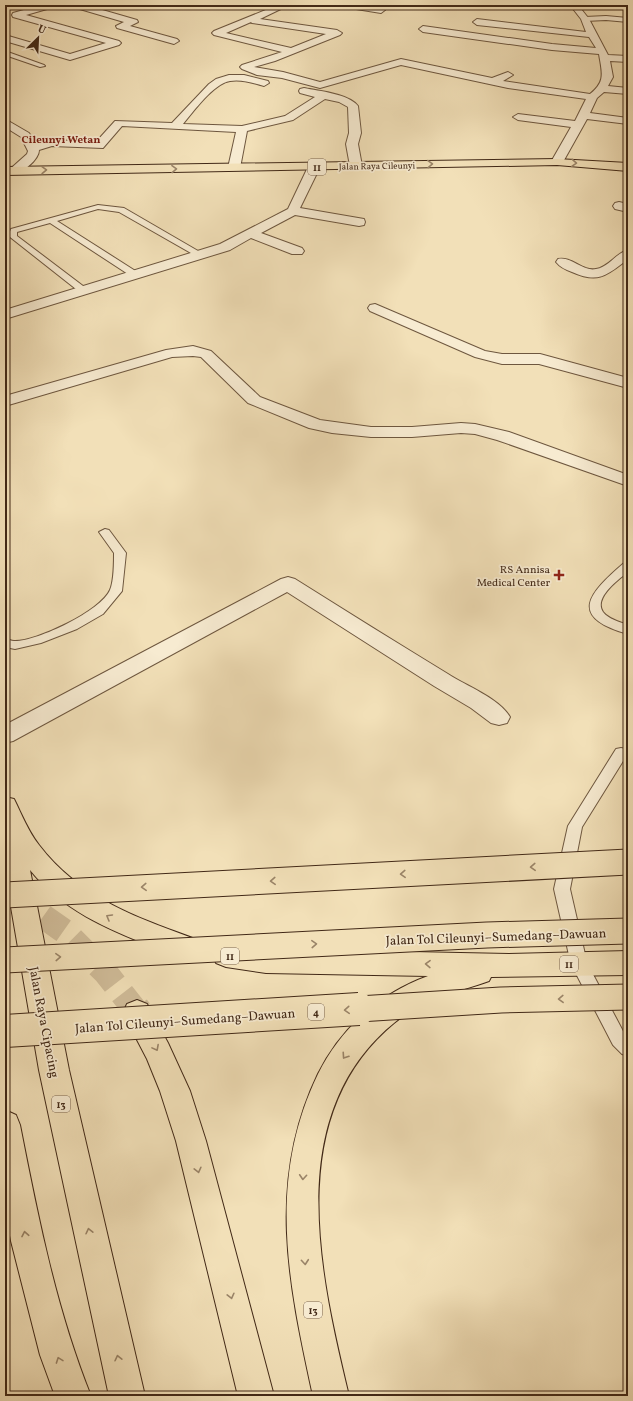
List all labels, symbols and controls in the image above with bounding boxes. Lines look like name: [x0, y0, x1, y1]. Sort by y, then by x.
north arrow: [18, 18, 58, 58]
text: U: [35, 22, 48, 39]
district label: Cileunyi Wetan: [22, 133, 100, 148]
road number: 11: [308, 159, 326, 175]
street label: Jalan Raya Cileunyi: [339, 159, 416, 174]
one-way arrow: [571, 159, 577, 168]
one-way arrow: [427, 160, 433, 169]
one-way arrow: [171, 165, 177, 173]
one-way arrow: [41, 166, 47, 174]
place label: RS Annisa Medical Center: [477, 563, 551, 591]
marker: RS Annisa Medical Center: [553, 569, 565, 581]
one-way arrow: [530, 863, 536, 871]
one-way arrow: [400, 869, 406, 878]
one-way arrow: [270, 876, 276, 885]
one-way arrow: [141, 883, 147, 892]
one-way arrow: [106, 914, 113, 922]
street label: Jalan Tol Cileunyi–Sumedang–Dawuan: [385, 925, 607, 951]
one-way arrow: [311, 940, 317, 948]
road number: 11: [221, 948, 239, 964]
one-way arrow: [55, 953, 61, 962]
road number: 11: [560, 956, 578, 972]
one-way arrow: [425, 960, 431, 969]
street label: Jalan Raya Cipacing: [23, 965, 63, 1080]
one-way arrow: [558, 995, 564, 1003]
road number: 4: [308, 1004, 324, 1020]
street label: Jalan Tol Cileunyi–Sumedang–Dawuan: [74, 1005, 296, 1039]
one-way arrow: [344, 1006, 350, 1014]
one-way arrow: [151, 1043, 158, 1051]
one-way arrow: [342, 1052, 350, 1059]
road number: 13: [52, 1096, 70, 1112]
one-way arrow: [194, 1167, 202, 1173]
one-way arrow: [299, 1174, 308, 1180]
one-way arrow: [85, 1228, 94, 1235]
one-way arrow: [22, 1231, 30, 1237]
one-way arrow: [301, 1259, 310, 1265]
one-way arrow: [226, 1293, 234, 1299]
road number: 13: [304, 1302, 322, 1318]
one-way arrow: [115, 1355, 123, 1361]
one-way arrow: [56, 1356, 64, 1363]

